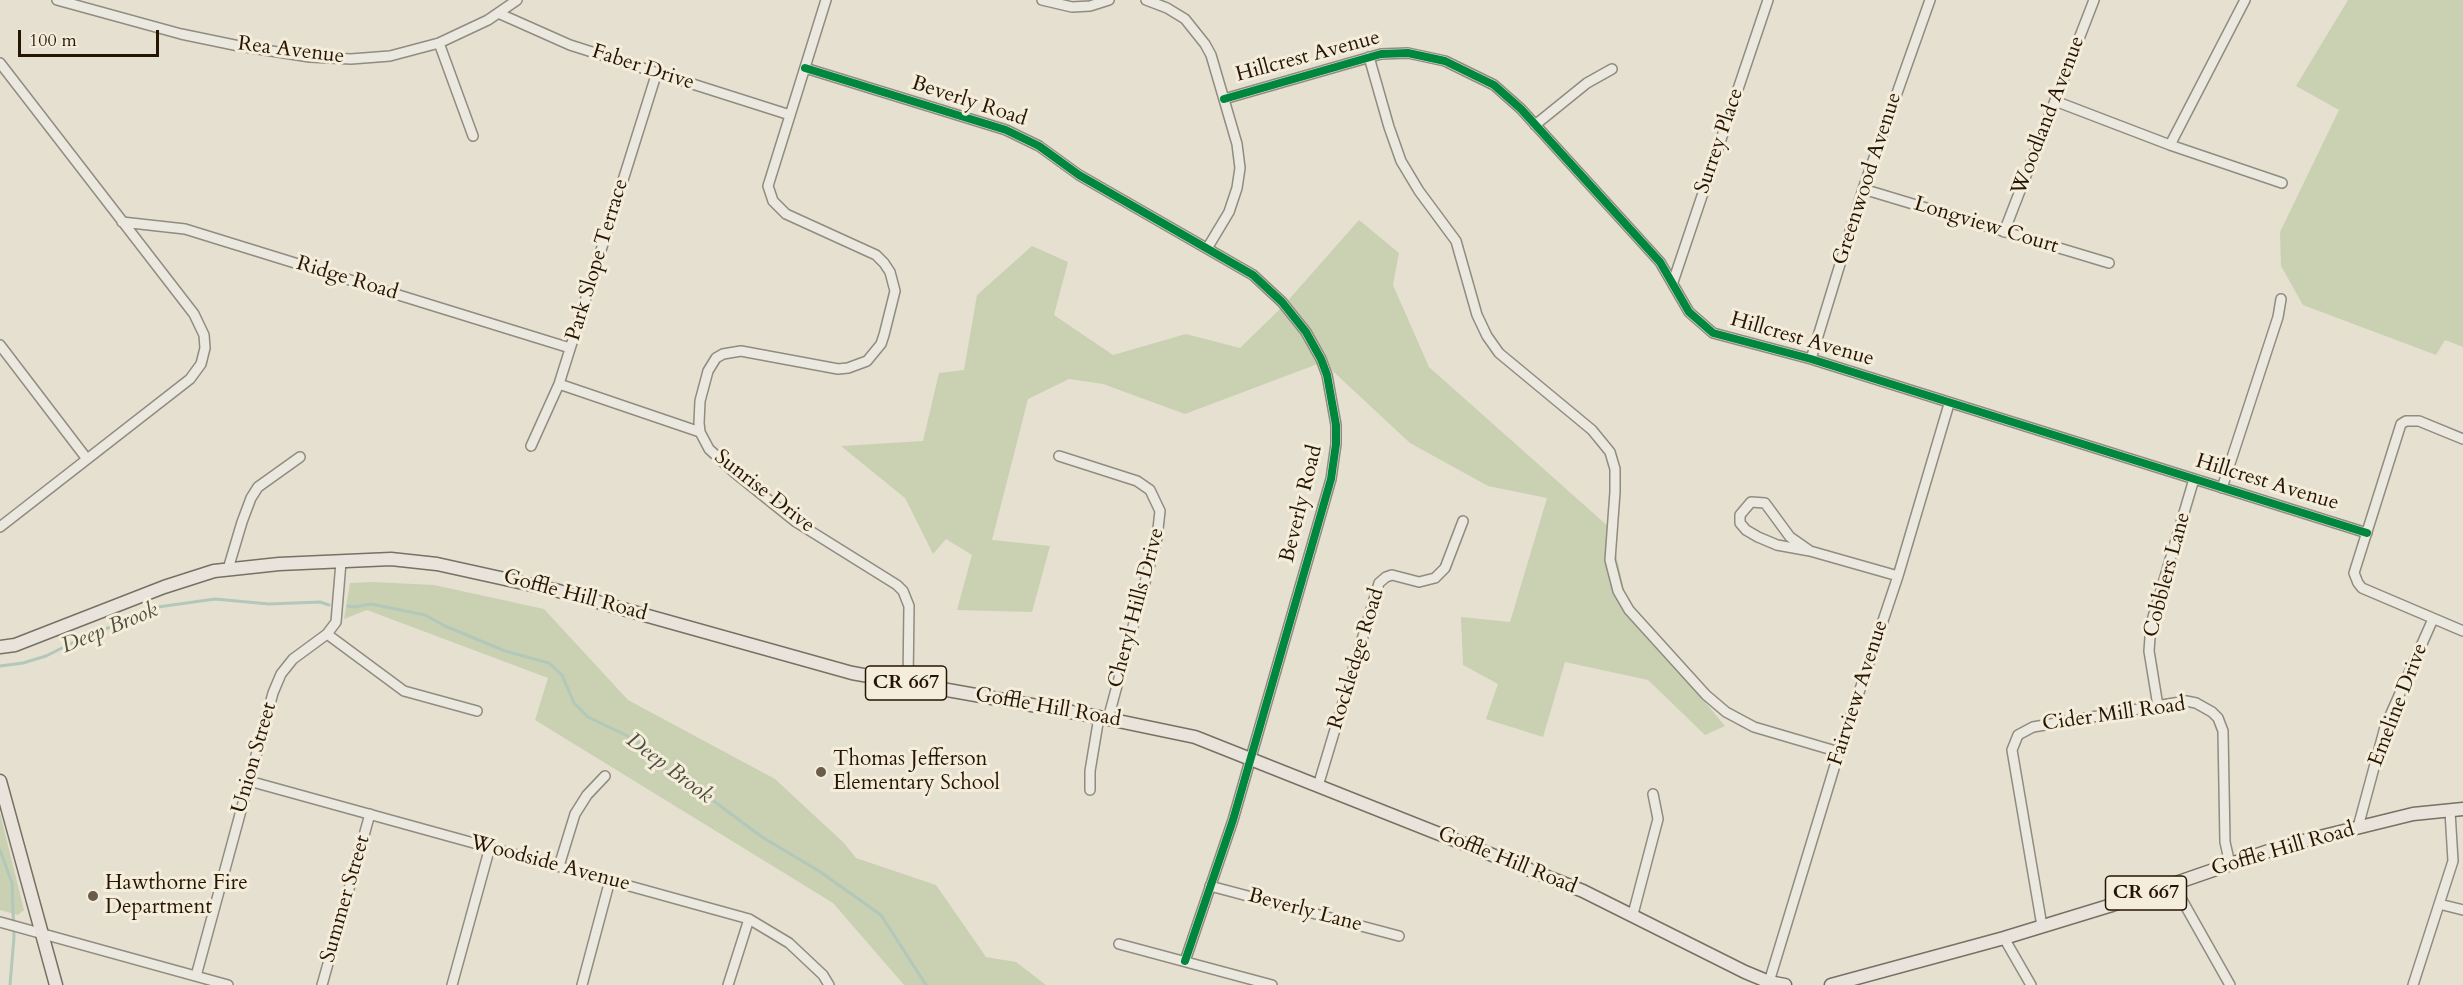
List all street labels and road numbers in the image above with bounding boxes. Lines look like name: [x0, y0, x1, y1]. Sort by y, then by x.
street label: Hillcrest Avenue: [1233, 26, 1383, 88]
street label: Rea Avenue: [236, 32, 346, 70]
street label: Woodland Avenue: [2007, 33, 2091, 199]
street label: Faber Drive: [589, 40, 697, 96]
street label: Beverly Road: [908, 71, 1030, 133]
street label: Surrey Place: [1690, 85, 1750, 197]
street label: Greenwood Avenue: [1828, 90, 1908, 268]
street label: Park Slope Terrace: [561, 176, 635, 344]
street label: Longview Court: [1911, 192, 2061, 260]
street label: Ridge Road: [293, 252, 401, 306]
street label: Hillcrest Avenue: [1727, 307, 1877, 373]
street label: Beverly Road: [1275, 443, 1329, 565]
street label: Sunrise Drive: [709, 445, 819, 539]
street label: Hillcrest Avenue: [2192, 449, 2342, 517]
street label: Cobblers Lane: [2139, 510, 2197, 640]
street label: Cheryl Hills Drive: [1104, 525, 1170, 691]
street label: Goffle Hill Road: [501, 565, 649, 627]
street label: Rockledge Road: [1324, 586, 1390, 732]
street label: Fairview Avenue: [1824, 617, 1894, 769]
street label: Emeline Drive: [2364, 640, 2434, 770]
road number: CR 667: [866, 666, 946, 700]
street label: Goffle Hill Road: [973, 683, 1123, 733]
street label: Cider Mill Road: [2041, 692, 2187, 738]
street label: Union Street: [227, 700, 283, 816]
street label: Goffle Hill Road: [2209, 818, 2357, 882]
street label: Goffle Hill Road: [1434, 822, 1580, 900]
street label: Woodside Avenue: [467, 831, 633, 897]
street label: Summer Street: [316, 833, 376, 965]
road number: CR 667: [2106, 876, 2186, 910]
street label: Beverly Lane: [1245, 884, 1365, 938]

